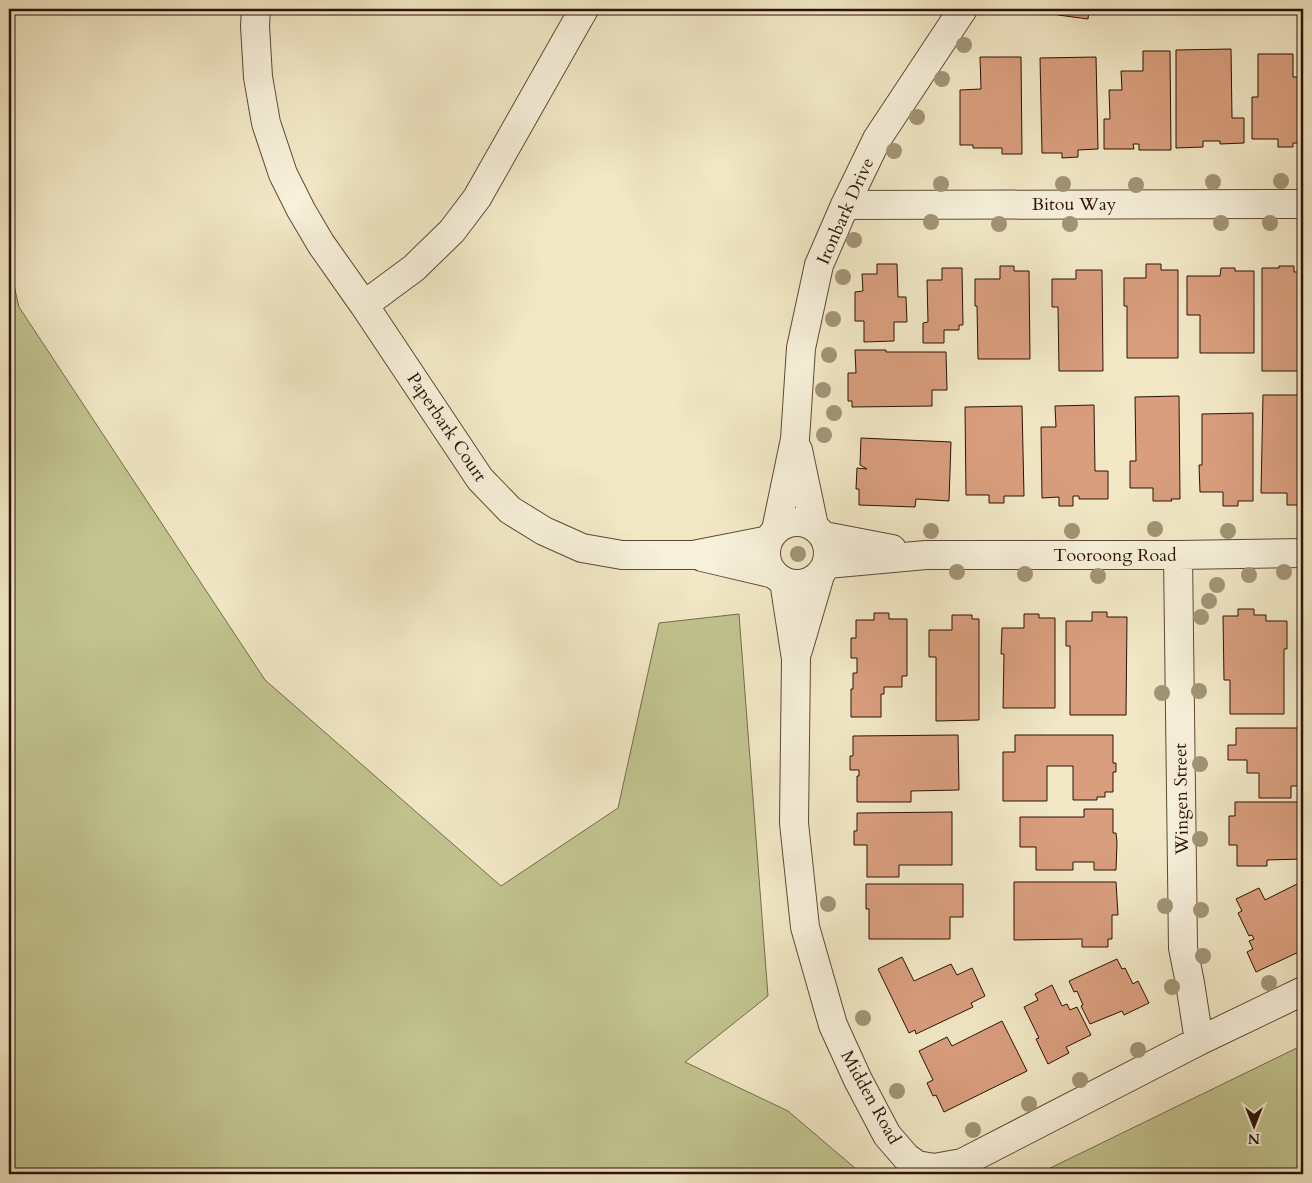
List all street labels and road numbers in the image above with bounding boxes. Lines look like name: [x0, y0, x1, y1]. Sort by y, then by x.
street label: Ironbark Drive: [811, 154, 880, 269]
street label: Bitou Way: [1032, 192, 1117, 217]
street label: Paperbark Court: [401, 368, 493, 487]
street label: Tooroong Road: [1053, 543, 1177, 568]
street label: Wingen Street: [1168, 743, 1195, 856]
street label: Midden Road: [834, 1046, 907, 1149]

